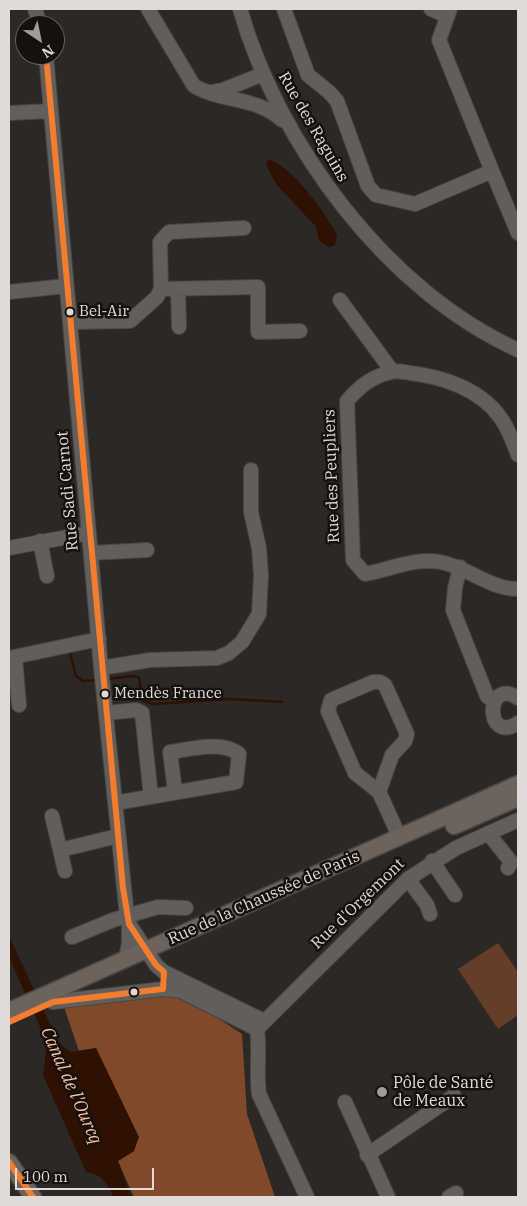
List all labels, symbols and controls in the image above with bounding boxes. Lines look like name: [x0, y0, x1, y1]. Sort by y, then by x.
north arrow: [15, 15, 65, 65]
text: N: [38, 41, 57, 62]
street label: Rue des Raguins: [274, 69, 352, 185]
place label: Bel-Air: [79, 303, 129, 321]
marker: Bel-Air: [65, 307, 75, 317]
street label: Rue des Peupliers: [320, 409, 344, 543]
street label: Rue Sadi Carnot: [53, 430, 83, 552]
place label: Mendès France: [114, 685, 222, 703]
marker: Mendès France: [100, 689, 110, 699]
street label: Rue de la Chaussée de Paris: [165, 847, 363, 949]
street label: Rue d'Orgemont: [307, 855, 409, 953]
unlabelled marker: [129, 987, 139, 997]
water label: Canal de l'Ourcq: [36, 1024, 106, 1148]
place label: Pôle de Santé de Meaux: [393, 1073, 493, 1111]
marker: Pôle de Santé de Meaux: [375, 1085, 389, 1099]
scale bar: [18, 1158, 156, 1190]
text: 100 m: [23, 1167, 68, 1186]

